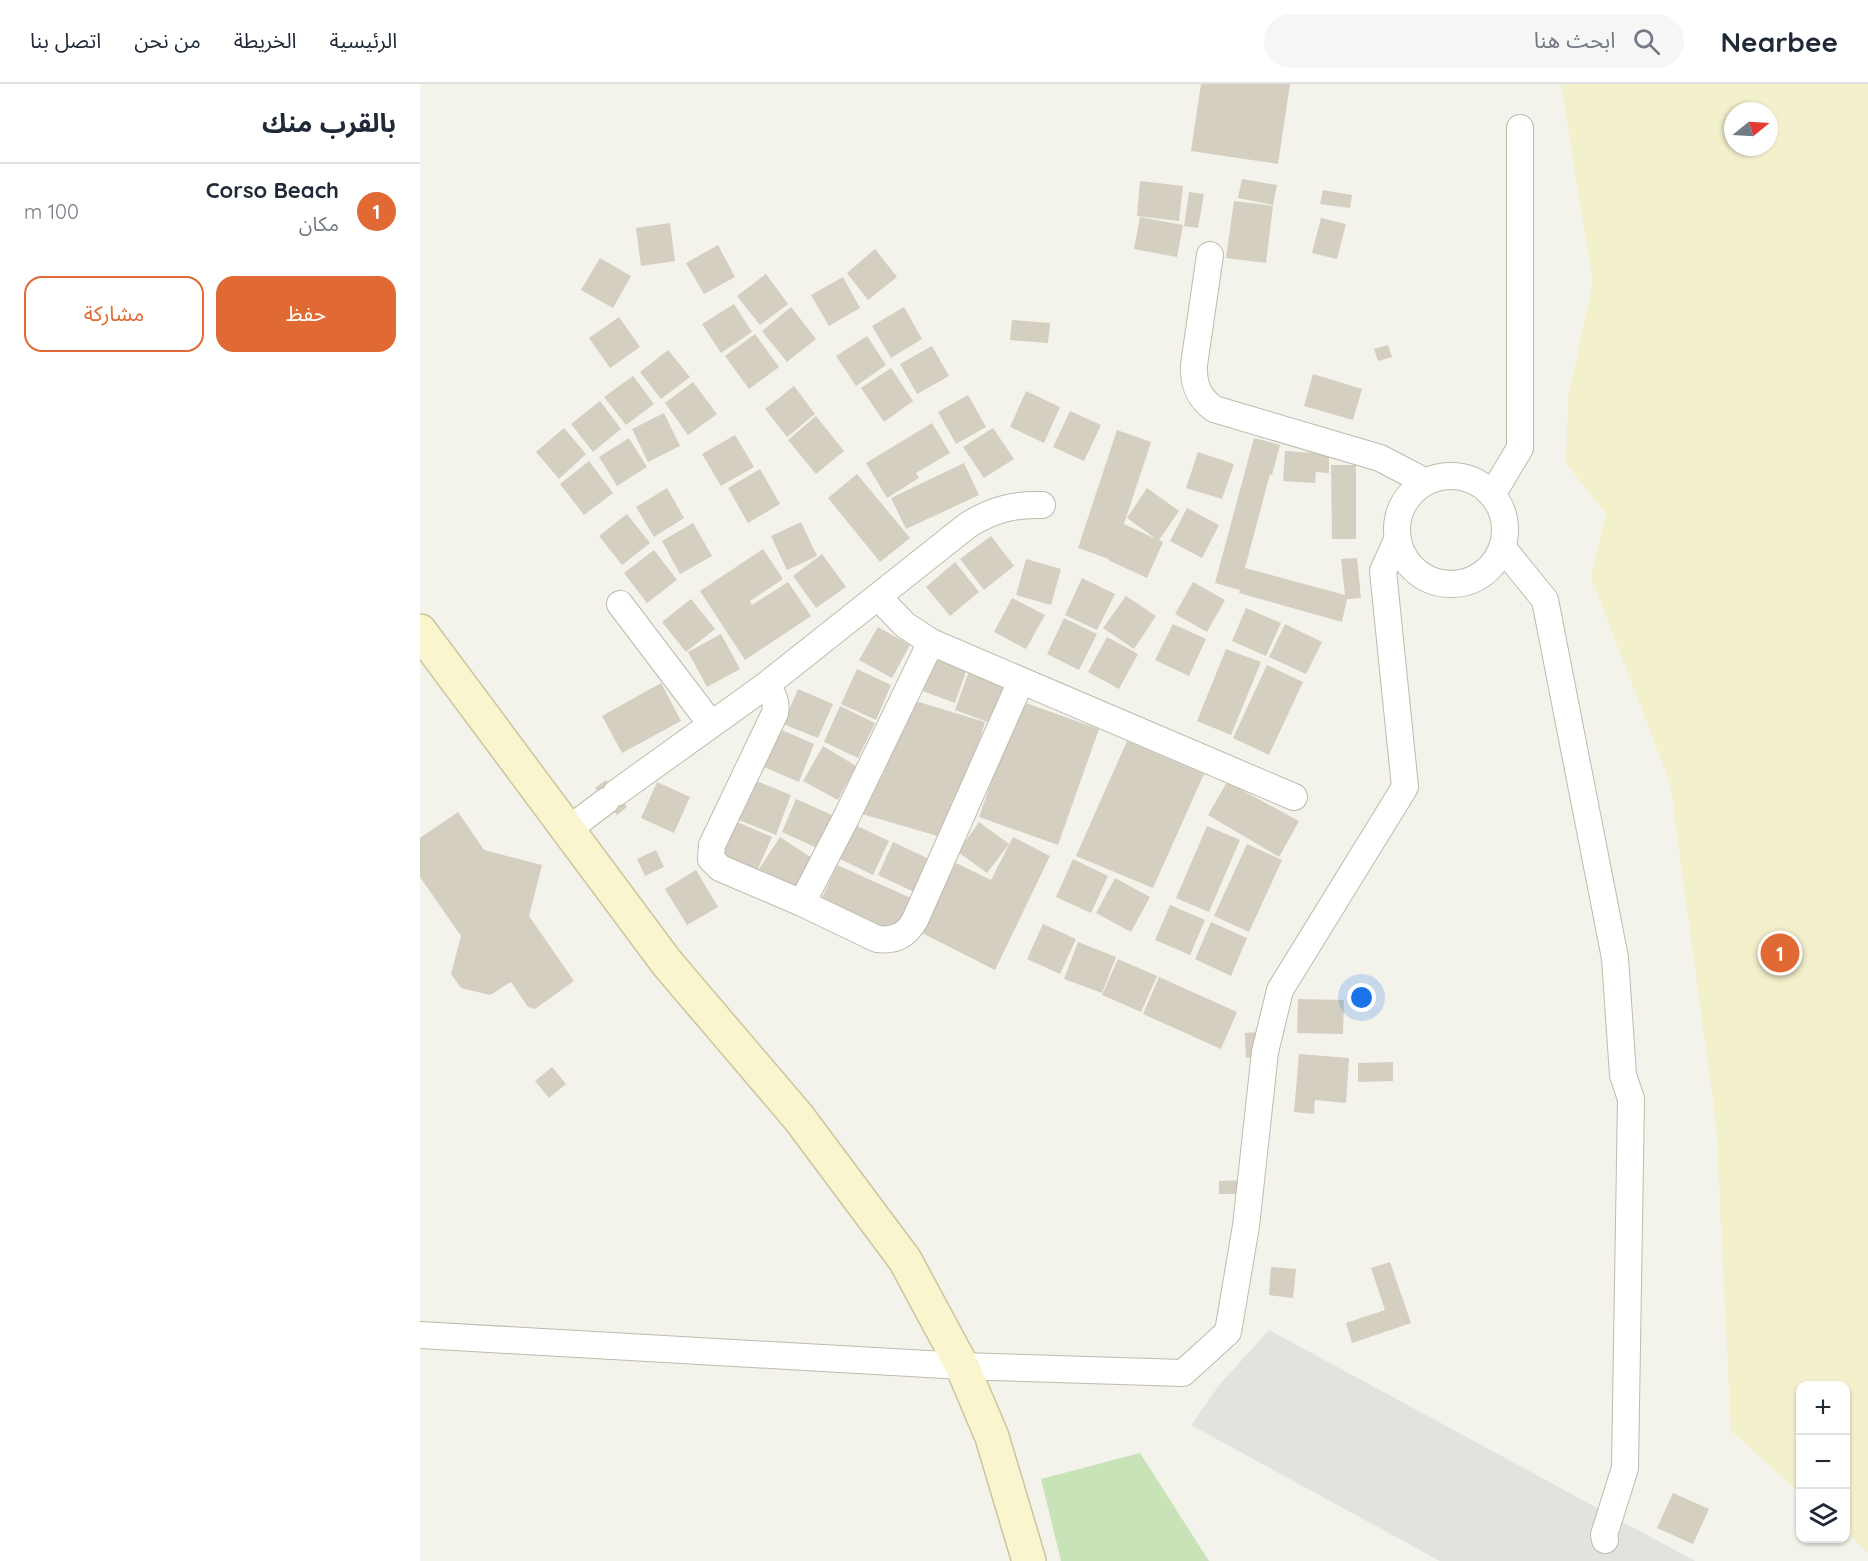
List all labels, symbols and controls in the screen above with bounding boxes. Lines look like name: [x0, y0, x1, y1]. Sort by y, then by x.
search box: [1264, 14, 1684, 68]
text: Nearbee: [1720, 24, 1838, 59]
icon: search: [1630, 25, 1663, 58]
text: ابحث هنا: [1534, 26, 1615, 54]
text: اتصل بنا: [30, 27, 101, 53]
text: من نحن: [134, 27, 201, 53]
text: الخريطة: [234, 27, 297, 53]
text: الرئيسية: [330, 27, 397, 53]
north arrow: [1724, 102, 1778, 156]
text: بالقرب منك: [262, 106, 396, 139]
text: Corso Beach: [206, 176, 339, 204]
text: 100 m: [24, 199, 79, 224]
text: 1: [373, 199, 380, 224]
text: مكان: [299, 211, 339, 236]
button: مشاركة: [24, 276, 204, 352]
button: حفظ: [216, 276, 396, 352]
pin: 1: [1760, 930, 1800, 976]
your location: [1347, 983, 1376, 1012]
map controls: [1796, 1381, 1850, 1543]
button: +: [1796, 1381, 1850, 1435]
button: −: [1796, 1435, 1850, 1489]
button: layers: [1796, 1489, 1850, 1543]

